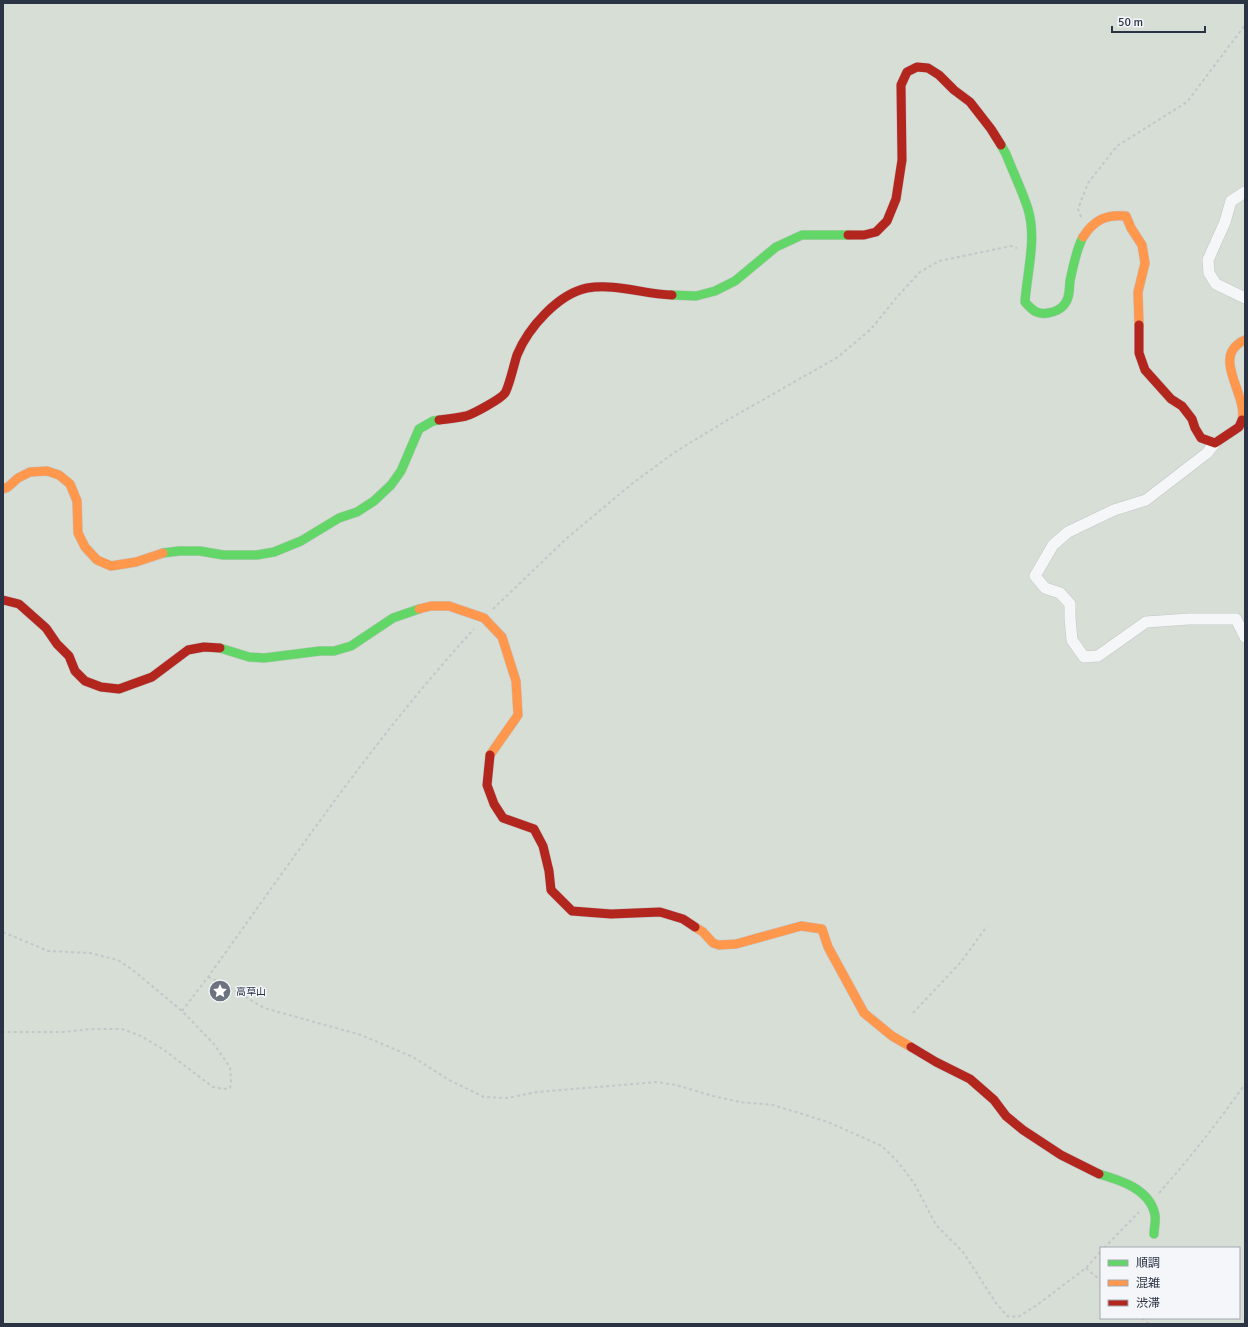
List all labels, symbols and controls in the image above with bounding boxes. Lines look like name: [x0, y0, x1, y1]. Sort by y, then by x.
scale bar: [1112, 8, 1205, 34]
text: 50 m: [1118, 15, 1143, 30]
place icon: 高草山: [207, 978, 233, 1004]
place label: 高草山: [236, 986, 266, 998]
legend: [1100, 1247, 1240, 1319]
text: 順調: [1136, 1256, 1160, 1271]
text: 混雑: [1136, 1276, 1160, 1291]
text: 渋滞: [1136, 1296, 1160, 1311]

